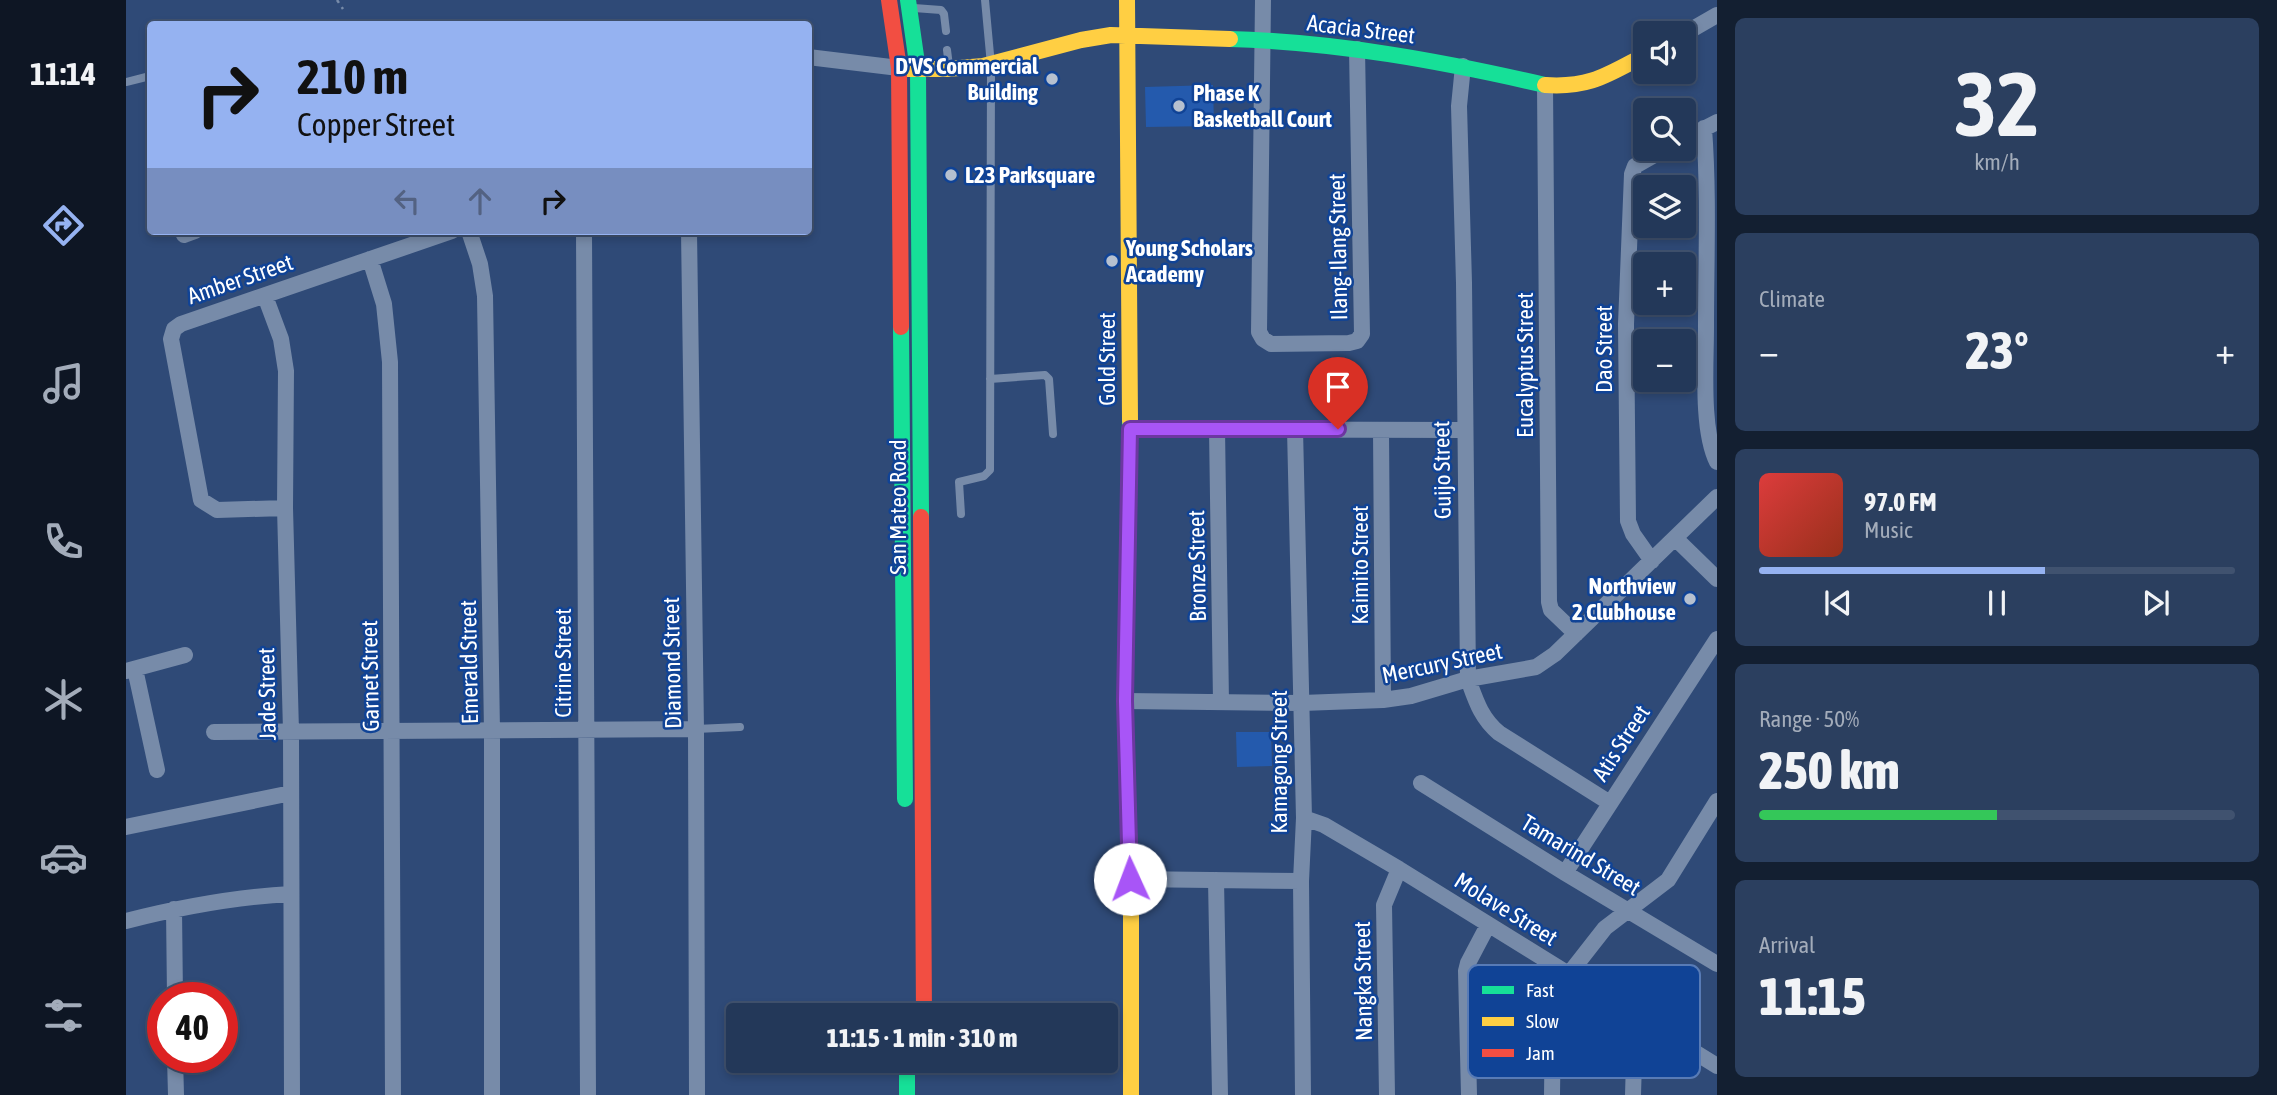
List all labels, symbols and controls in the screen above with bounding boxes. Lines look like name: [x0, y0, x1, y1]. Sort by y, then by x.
street label: Acacia Street: [1306, 9, 1416, 49]
map controls: [1633, 21, 1696, 392]
button: sound: [1633, 21, 1696, 84]
text: 210 m: [297, 48, 408, 104]
icon: right: [182, 49, 273, 140]
text: 32: [1954, 51, 2040, 155]
place label: D'VS Commercial Building: [895, 53, 1039, 105]
text: 11:14: [30, 55, 96, 92]
marker: D'VS Commercial Building: [1044, 71, 1060, 87]
place label: Phase K Basketball Court: [1193, 80, 1332, 132]
marker: Phase K Basketball Court: [1171, 98, 1187, 114]
button: search: [1633, 98, 1696, 161]
text: Copper Street: [297, 106, 455, 143]
text: km/h: [1974, 149, 2020, 175]
place label: L23 Parksquare: [965, 162, 1095, 188]
marker: L23 Parksquare: [943, 167, 959, 183]
street label: Ilang-Ilang Street: [1324, 173, 1352, 321]
button: layers: [1633, 175, 1696, 238]
icon: left: [388, 182, 426, 220]
icon: ahead: [461, 182, 499, 220]
icon: right: [534, 182, 572, 220]
icon: directions: [39, 201, 88, 250]
place label: Young Scholars Academy: [1125, 235, 1253, 287]
street label: Amber Street: [184, 249, 296, 309]
button: +: [1633, 252, 1696, 315]
marker: Young Scholars Academy: [1104, 253, 1120, 269]
text: Climate: [1759, 286, 1825, 312]
street label: Eucalyptus Street: [1512, 292, 1538, 438]
street label: Dao Street: [1591, 305, 1617, 393]
street label: Gold Street: [1094, 312, 1120, 406]
text: 23°: [1965, 320, 2029, 380]
button: −: [1633, 329, 1696, 392]
text: −: [1759, 329, 1779, 372]
text: +: [2215, 329, 2235, 372]
pin: [1308, 357, 1368, 429]
icon: music: [39, 359, 88, 408]
icon: arrive: [1319, 368, 1357, 406]
street label: Guijo Street: [1428, 421, 1456, 519]
street label: San Mateo Road: [885, 439, 911, 575]
text: 97.0 FM: [1864, 487, 1937, 517]
street label: Kaimito Street: [1347, 505, 1373, 625]
street label: Bronze Street: [1183, 510, 1211, 622]
icon: phone: [39, 517, 88, 566]
text: Music: [1864, 517, 1912, 543]
place label: Northview 2 Clubhouse: [1572, 573, 1676, 625]
icon: previous: [1819, 584, 1857, 622]
icon: pause: [1978, 584, 2016, 622]
icon: next: [2137, 584, 2175, 622]
marker: Northview 2 Clubhouse: [1682, 591, 1698, 607]
street label: Diamond Street: [658, 597, 686, 729]
street label: Emerald Street: [455, 600, 483, 724]
street label: Citrine Street: [550, 608, 576, 718]
street label: Garnet Street: [356, 620, 384, 732]
street label: Mercury Street: [1380, 638, 1504, 688]
street label: Jade Street: [253, 647, 281, 741]
icon: climate: [39, 675, 88, 724]
street label: Kamagong Street: [1266, 690, 1292, 834]
street label: Atis Street: [1587, 700, 1655, 786]
text: Range · 50%: [1759, 706, 1859, 732]
text: 250 km: [1759, 740, 1900, 800]
street label: Tamarind Street: [1517, 809, 1645, 901]
icon: car: [39, 833, 88, 882]
position arrow: [1093, 842, 1167, 916]
street label: Molave Street: [1450, 867, 1562, 951]
street label: Nangka Street: [1349, 921, 1377, 1041]
text: Arrival: [1759, 932, 1815, 958]
legend: [1468, 965, 1700, 1078]
text: 11:15: [1759, 966, 1866, 1026]
text: Fast: [1526, 979, 1554, 1001]
speed limit sign: 40: [147, 982, 238, 1073]
icon: filters: [39, 991, 88, 1040]
text: Slow: [1526, 1010, 1560, 1032]
text: 11:15 · 1 min · 310 m: [827, 1023, 1017, 1053]
text: Jam: [1526, 1042, 1555, 1064]

